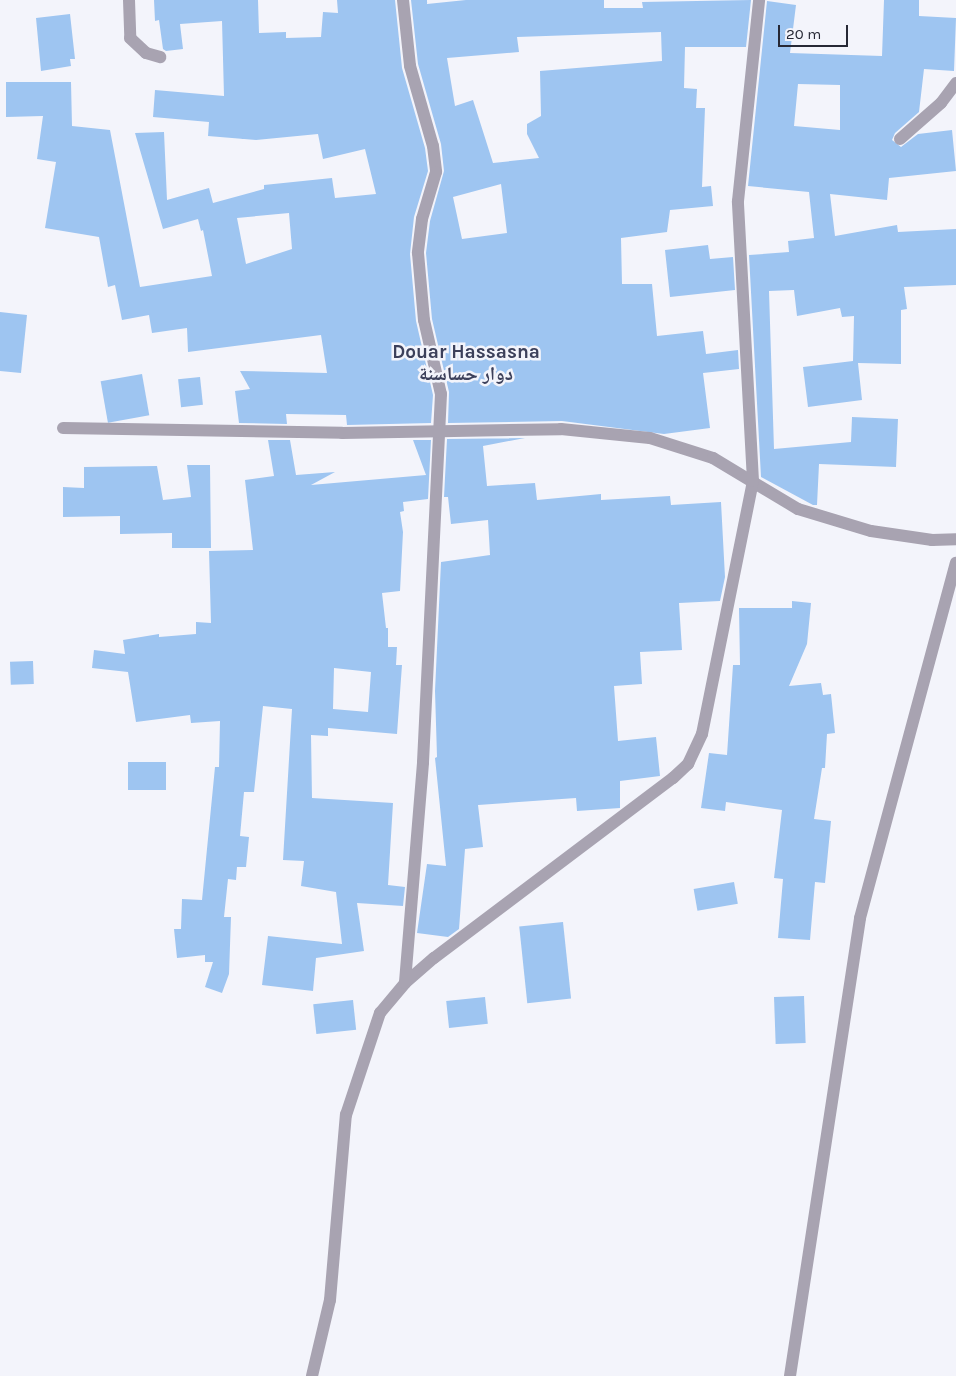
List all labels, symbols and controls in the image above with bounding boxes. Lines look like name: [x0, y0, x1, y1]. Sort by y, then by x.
scale bar: [781, 15, 851, 47]
text: 20 m: [786, 25, 821, 43]
district label: Douar Hassasna دوار حساسنة: [392, 342, 540, 386]

